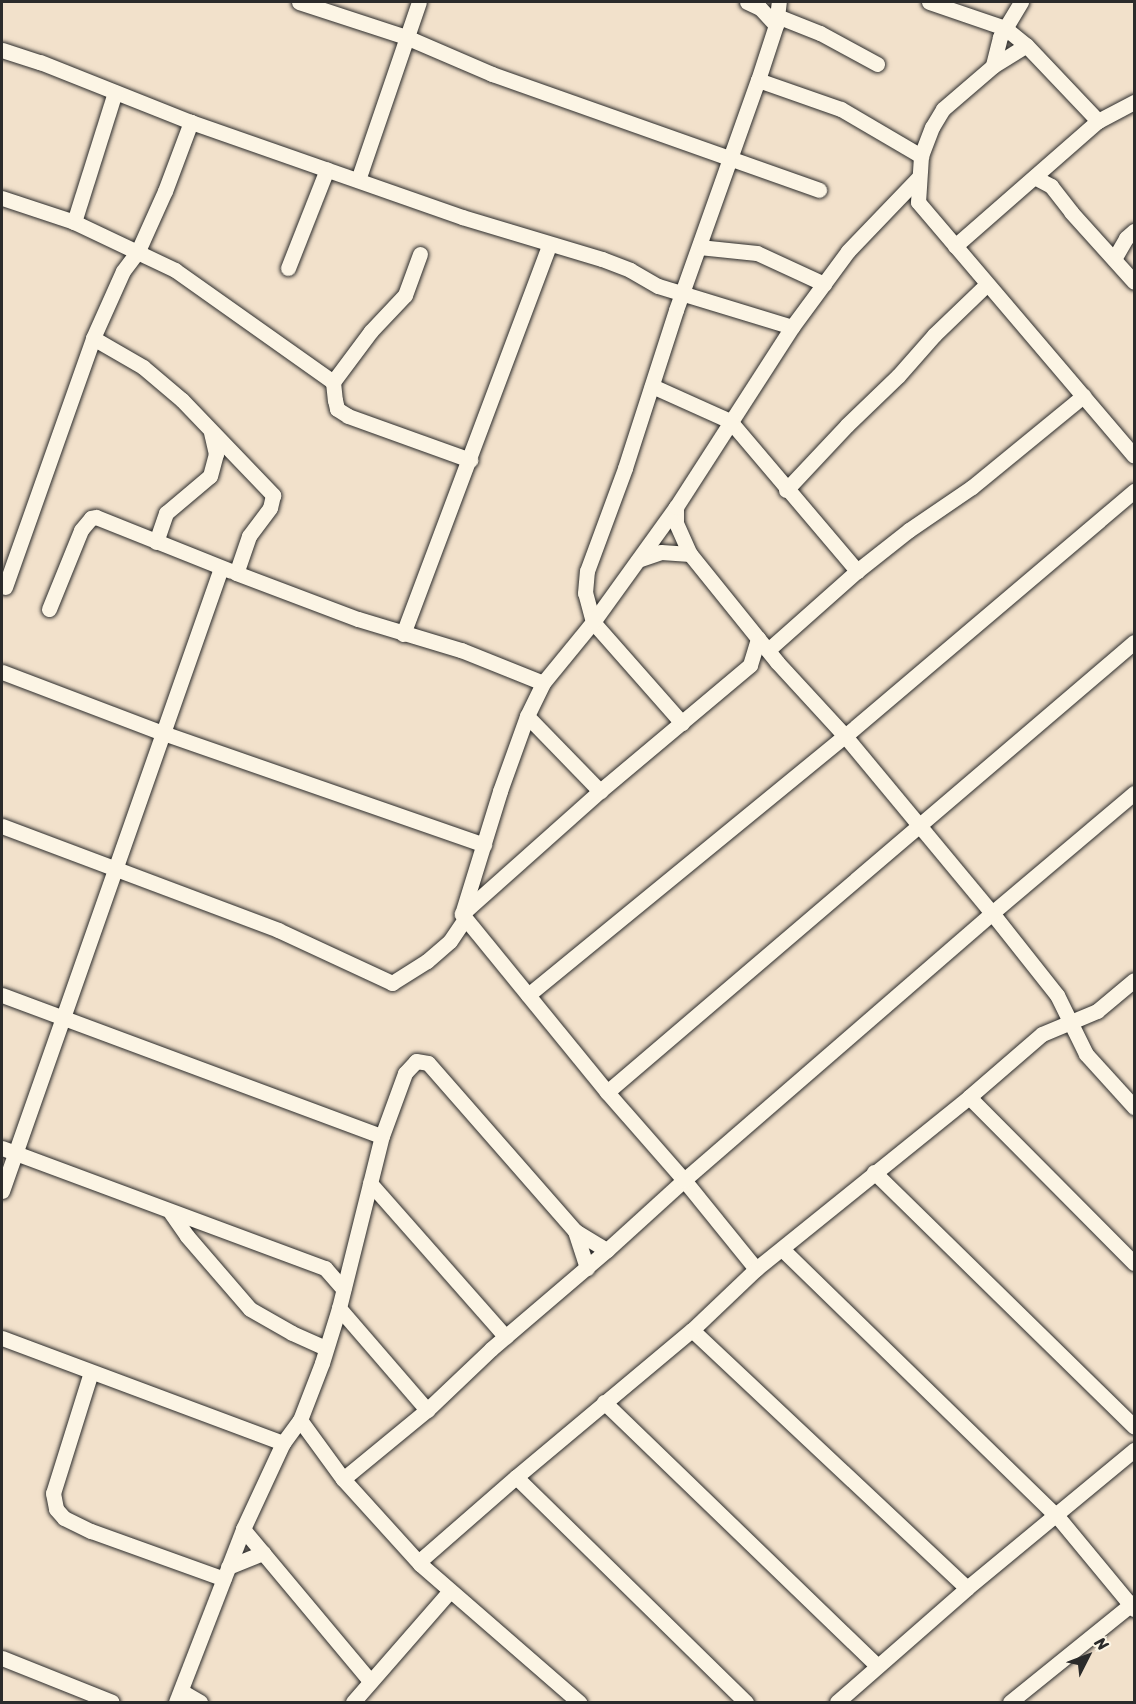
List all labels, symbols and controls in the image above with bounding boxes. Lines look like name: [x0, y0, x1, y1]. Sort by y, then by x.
north arrow: [1058, 1626, 1118, 1686]
text: N: [1087, 1630, 1116, 1657]

